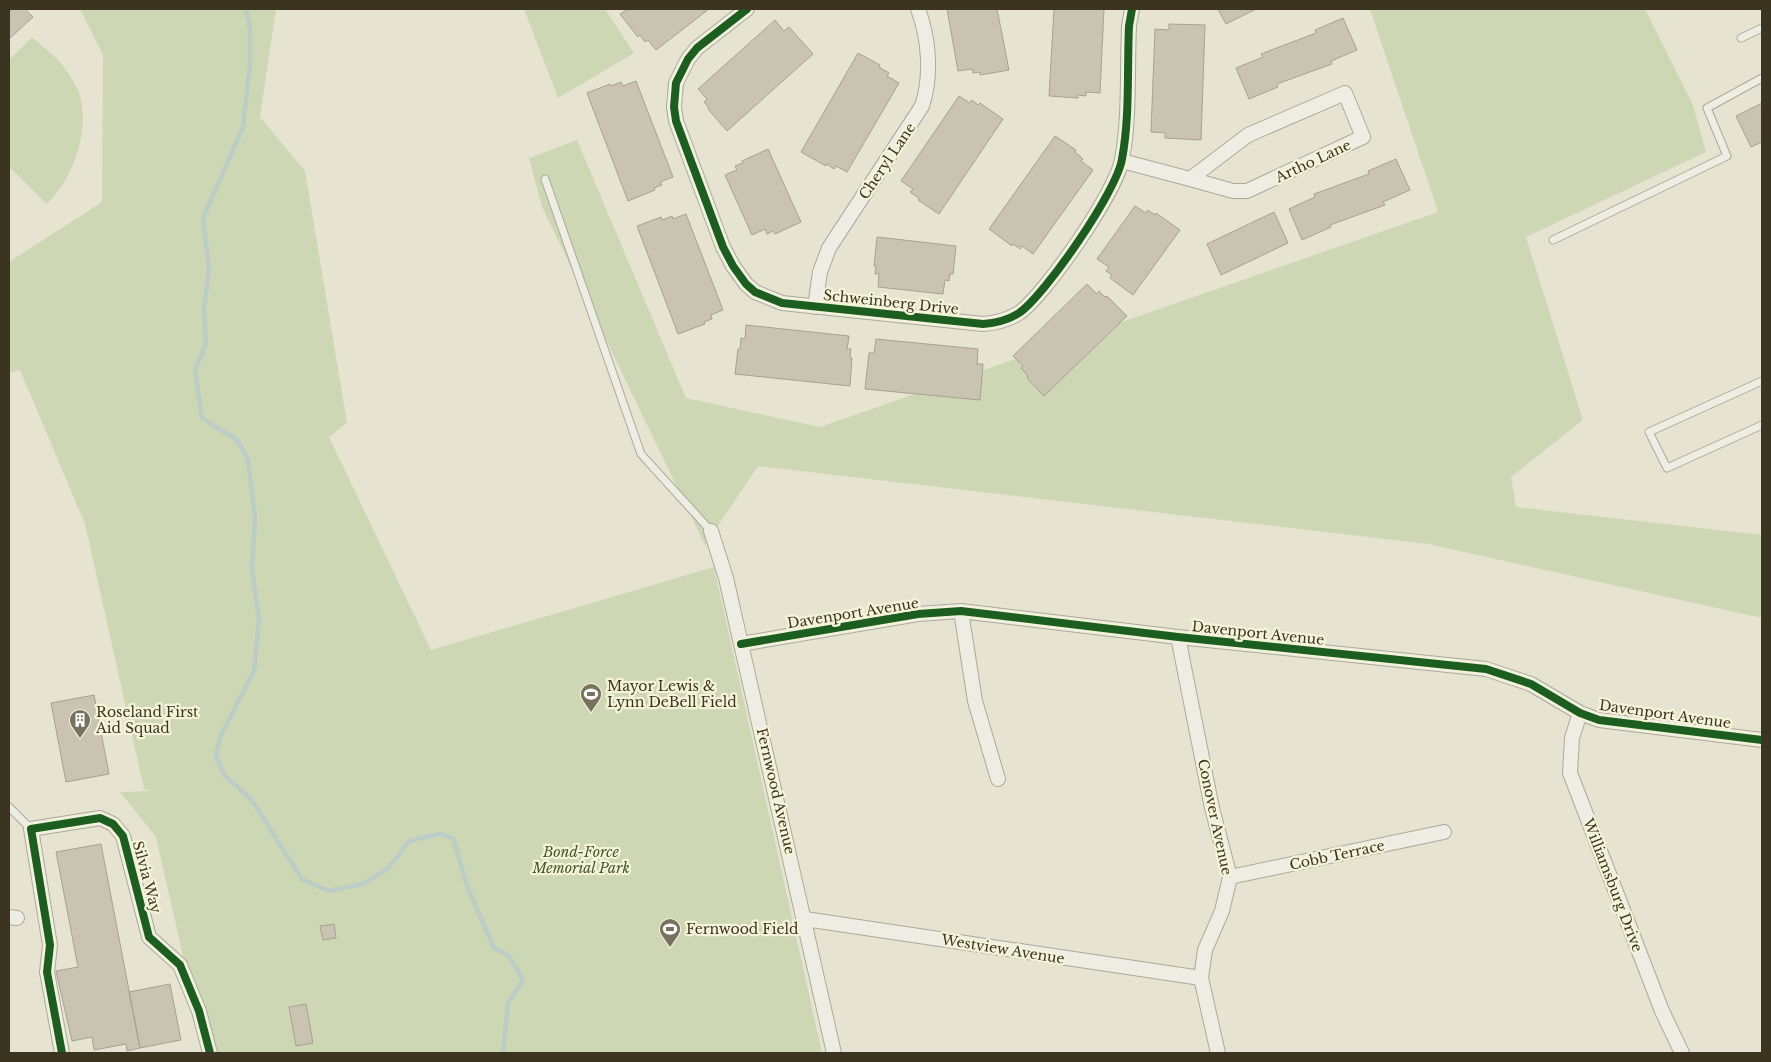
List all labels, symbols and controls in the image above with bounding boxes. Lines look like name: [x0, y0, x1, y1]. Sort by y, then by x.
street label: Cheryl Lane: [855, 119, 919, 203]
street label: Artho Lane: [1271, 136, 1354, 187]
street label: Schweinberg Drive: [822, 286, 960, 318]
street label: Davenport Avenue: [786, 594, 920, 632]
street label: Davenport Avenue: [1191, 617, 1325, 649]
place label: Mayor Lewis & Lynn DeBell Field: [607, 677, 737, 711]
sports icon: Mayor Lewis & Lynn DeBell Field: [579, 682, 603, 713]
street label: Davenport Avenue: [1598, 696, 1732, 732]
place label: Roseland First Aid Squad: [95, 703, 199, 737]
building icon: Roseland First Aid Squad: [68, 708, 92, 739]
street label: Fernwood Avenue: [753, 726, 799, 856]
street label: Conover Avenue: [1194, 757, 1236, 877]
street label: Williamsburg Drive: [1579, 815, 1647, 954]
street label: Cobb Terrace: [1288, 836, 1386, 874]
street label: Silvia Way: [129, 839, 165, 915]
park label: Bond-Force Memorial Park: [531, 843, 630, 877]
sports icon: Fernwood Field: [658, 917, 682, 948]
place label: Fernwood Field: [686, 920, 799, 938]
street label: Westview Avenue: [939, 930, 1066, 968]

